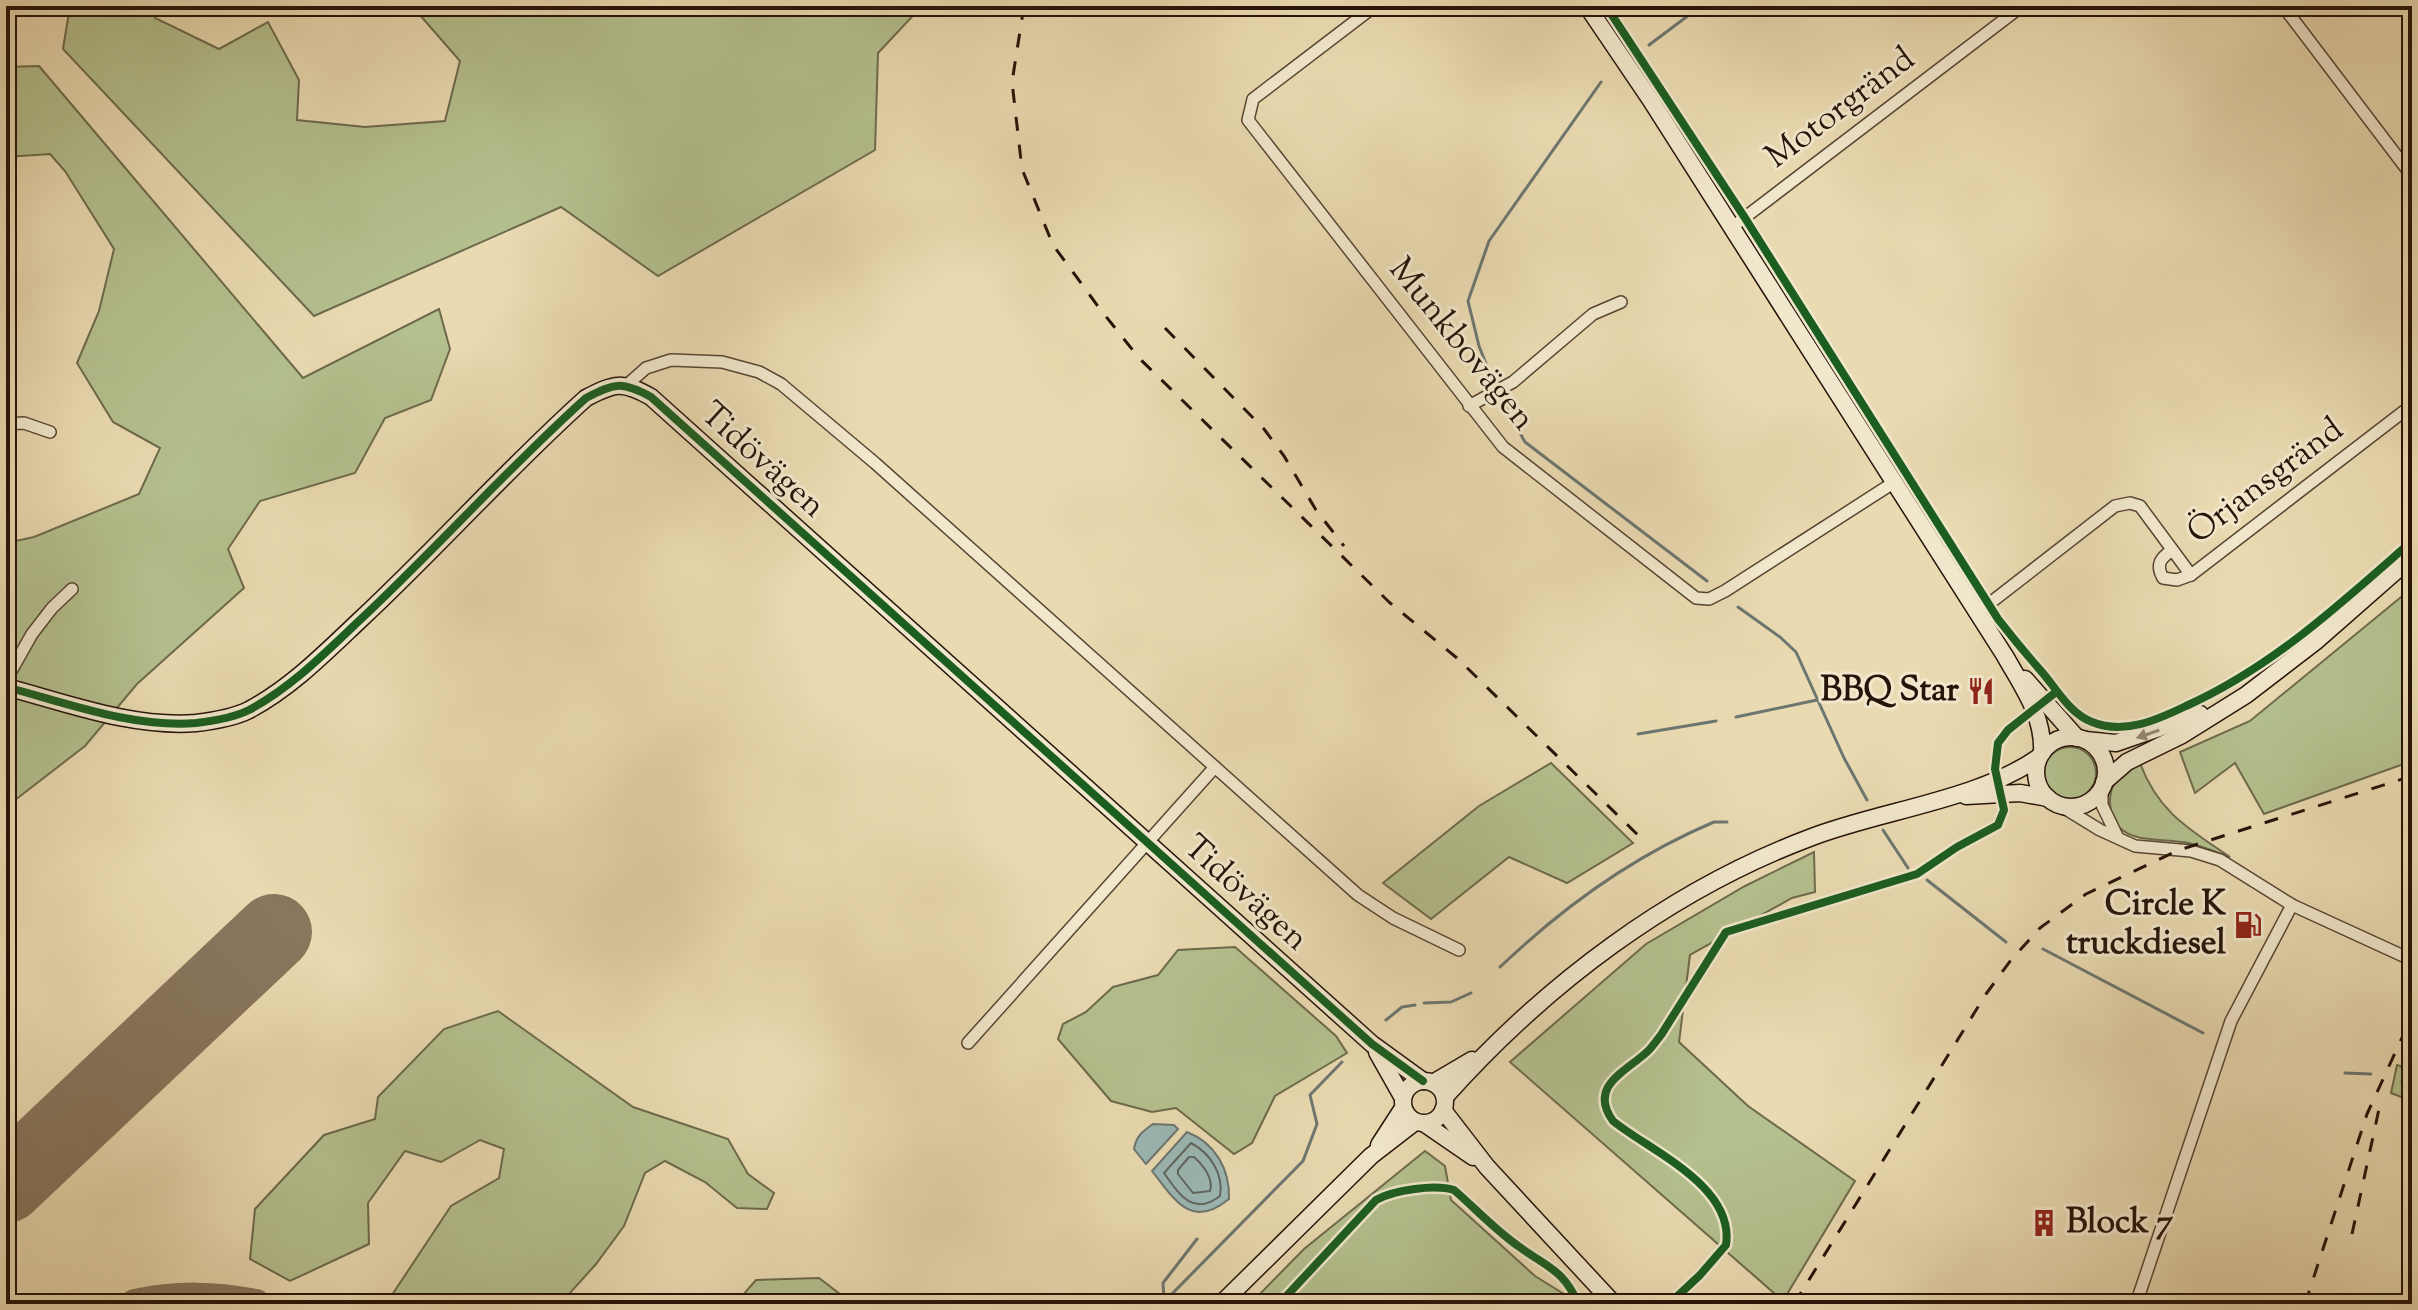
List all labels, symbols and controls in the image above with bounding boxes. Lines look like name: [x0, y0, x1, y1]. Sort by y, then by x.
street label: Motorgränd: [1756, 36, 1926, 182]
street label: Munkbovägen: [1376, 248, 1546, 442]
street label: Tidövägen: [689, 391, 835, 531]
street label: Örjansgränd: [2178, 407, 2354, 557]
place label: BBQ Star: [1821, 667, 1959, 716]
restaurant icon: BBQ Star: [1966, 676, 1996, 706]
one-way arrow: [2135, 728, 2159, 740]
street label: Tidövägen: [1172, 824, 1318, 964]
place label: Circle K truckdiesel: [2066, 881, 2227, 969]
fuel station icon: Circle K truckdiesel: [2233, 910, 2263, 940]
place label: Block 7: [2066, 1199, 2173, 1248]
building icon: Block 7: [2029, 1208, 2059, 1238]

